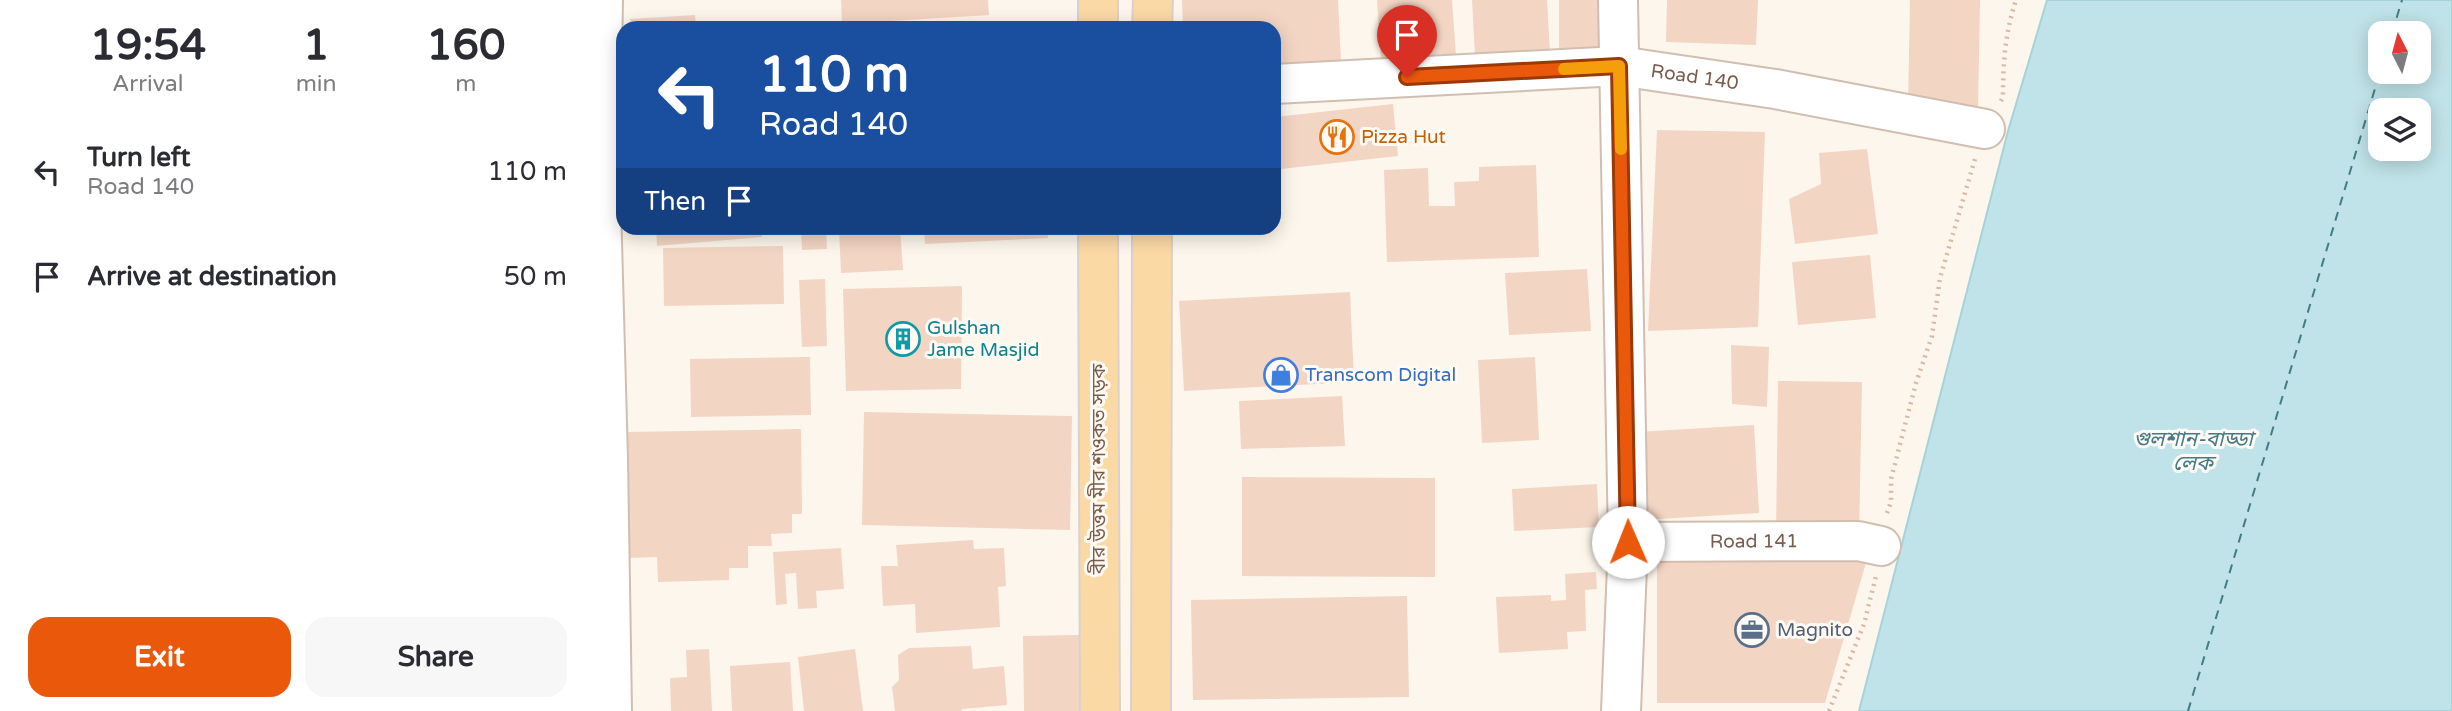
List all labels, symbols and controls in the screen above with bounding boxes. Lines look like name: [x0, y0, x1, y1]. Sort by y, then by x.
pin: [1377, 5, 1437, 77]
icon: arrive: [1388, 16, 1426, 54]
text: 19:54: [90, 20, 206, 71]
text: 1: [303, 20, 329, 71]
text: 160: [426, 20, 505, 71]
north arrow: [2368, 21, 2431, 84]
map controls: [2368, 21, 2431, 161]
text: 110 m: [759, 46, 909, 105]
icon: left: [644, 49, 735, 140]
street label: Road 140: [1649, 60, 1740, 95]
text: Arrival: [112, 70, 183, 98]
text: min: [296, 70, 337, 98]
text: m: [455, 70, 476, 98]
button: layers: [2368, 98, 2431, 161]
text: Road 140: [759, 106, 908, 144]
restaurant icon: Pizza Hut: [1318, 118, 1356, 156]
place label: Pizza Hut: [1361, 126, 1446, 148]
text: Turn left: [87, 142, 190, 173]
icon: left: [28, 153, 66, 191]
text: 110 m: [487, 156, 567, 187]
text: Road 140: [87, 173, 194, 201]
icon: arrive: [720, 182, 758, 220]
text: Then: [644, 186, 706, 217]
icon: arrive: [28, 258, 66, 296]
text: Arrive at destination: [87, 261, 337, 292]
text: 50 m: [504, 261, 567, 292]
place label: Gulshan Jame Masjid: [927, 317, 1039, 361]
building icon: Gulshan Jame Masjid: [884, 320, 922, 358]
shop icon: Transcom Digital: [1262, 356, 1300, 394]
street label: বীর উত্তম মীর শওকত সড়ক: [1087, 363, 1110, 575]
place label: Transcom Digital: [1305, 364, 1456, 386]
water label: গুলশান-বাড্ডা লেক: [2133, 427, 2257, 476]
position arrow: [1591, 505, 1665, 579]
street label: Road 141: [1710, 530, 1798, 553]
office icon: Magnito: [1733, 611, 1771, 649]
button: Exit: [28, 617, 291, 697]
button: Share: [305, 617, 567, 697]
place label: Magnito: [1777, 619, 1853, 641]

